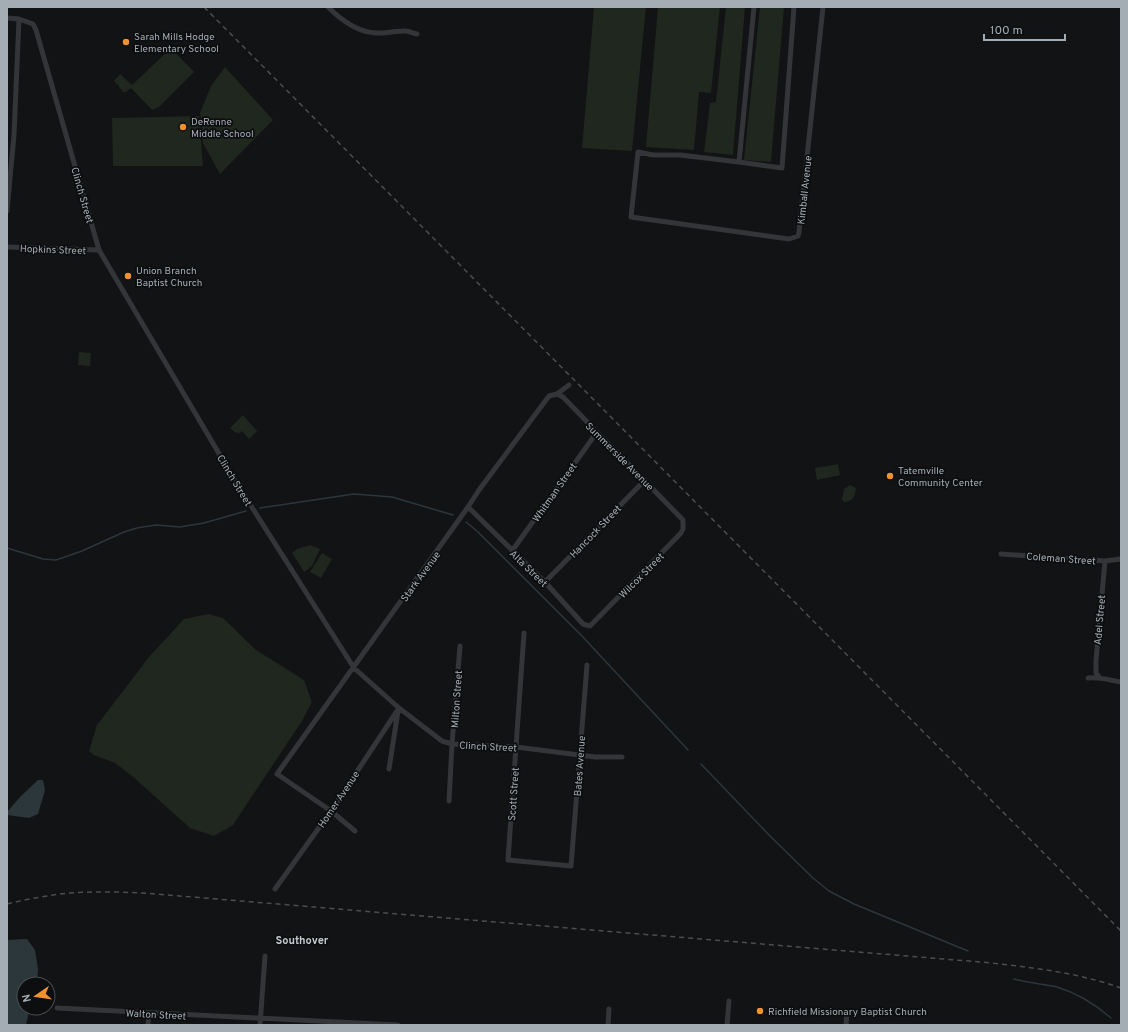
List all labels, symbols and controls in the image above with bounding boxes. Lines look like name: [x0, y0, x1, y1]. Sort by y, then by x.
scale bar: [984, 16, 1065, 42]
text: 100 m: [990, 23, 1023, 39]
place label: Sarah Mills Hodge Elementary School: [134, 31, 219, 56]
marker: Sarah Mills Hodge Elementary School: [121, 37, 131, 47]
place label: DeRenne Middle School: [191, 116, 254, 141]
marker: DeRenne Middle School: [178, 122, 188, 132]
street label: Kimball Avenue: [795, 155, 816, 225]
street label: Clinch Street: [67, 166, 96, 225]
street label: Hopkins Street: [20, 243, 86, 258]
place label: Union Branch Baptist Church: [136, 265, 203, 290]
marker: Union Branch Baptist Church: [123, 271, 133, 281]
street label: Summerside Avenue: [582, 420, 656, 494]
street label: Clinch Street: [213, 453, 254, 509]
street label: Whitman Street: [530, 461, 581, 525]
place label: Tatemville Community Center: [898, 465, 983, 490]
marker: Tatemville Community Center: [885, 471, 895, 481]
street label: Hancock Street: [567, 503, 625, 561]
street label: Alta Street: [506, 548, 550, 591]
street label: Stark Avenue: [398, 549, 444, 605]
street label: Wilcox Street: [617, 550, 668, 602]
street label: Coleman Street: [1026, 551, 1096, 568]
street label: Adel Street: [1092, 594, 1109, 646]
street label: Milton Street: [449, 670, 466, 728]
street label: Bates Avenue: [572, 735, 589, 797]
street label: Clinch Street: [459, 739, 517, 756]
street label: Scott Street: [506, 767, 523, 821]
street label: Homer Avenue: [315, 769, 363, 831]
district label: Southover: [276, 934, 329, 948]
north arrow: [16, 976, 56, 1016]
text: N: [20, 993, 35, 1003]
marker: Richfield Missionary Baptist Church: [755, 1006, 765, 1016]
place label: Richfield Missionary Baptist Church: [768, 1006, 927, 1019]
street label: Walton Street: [125, 1007, 187, 1024]

